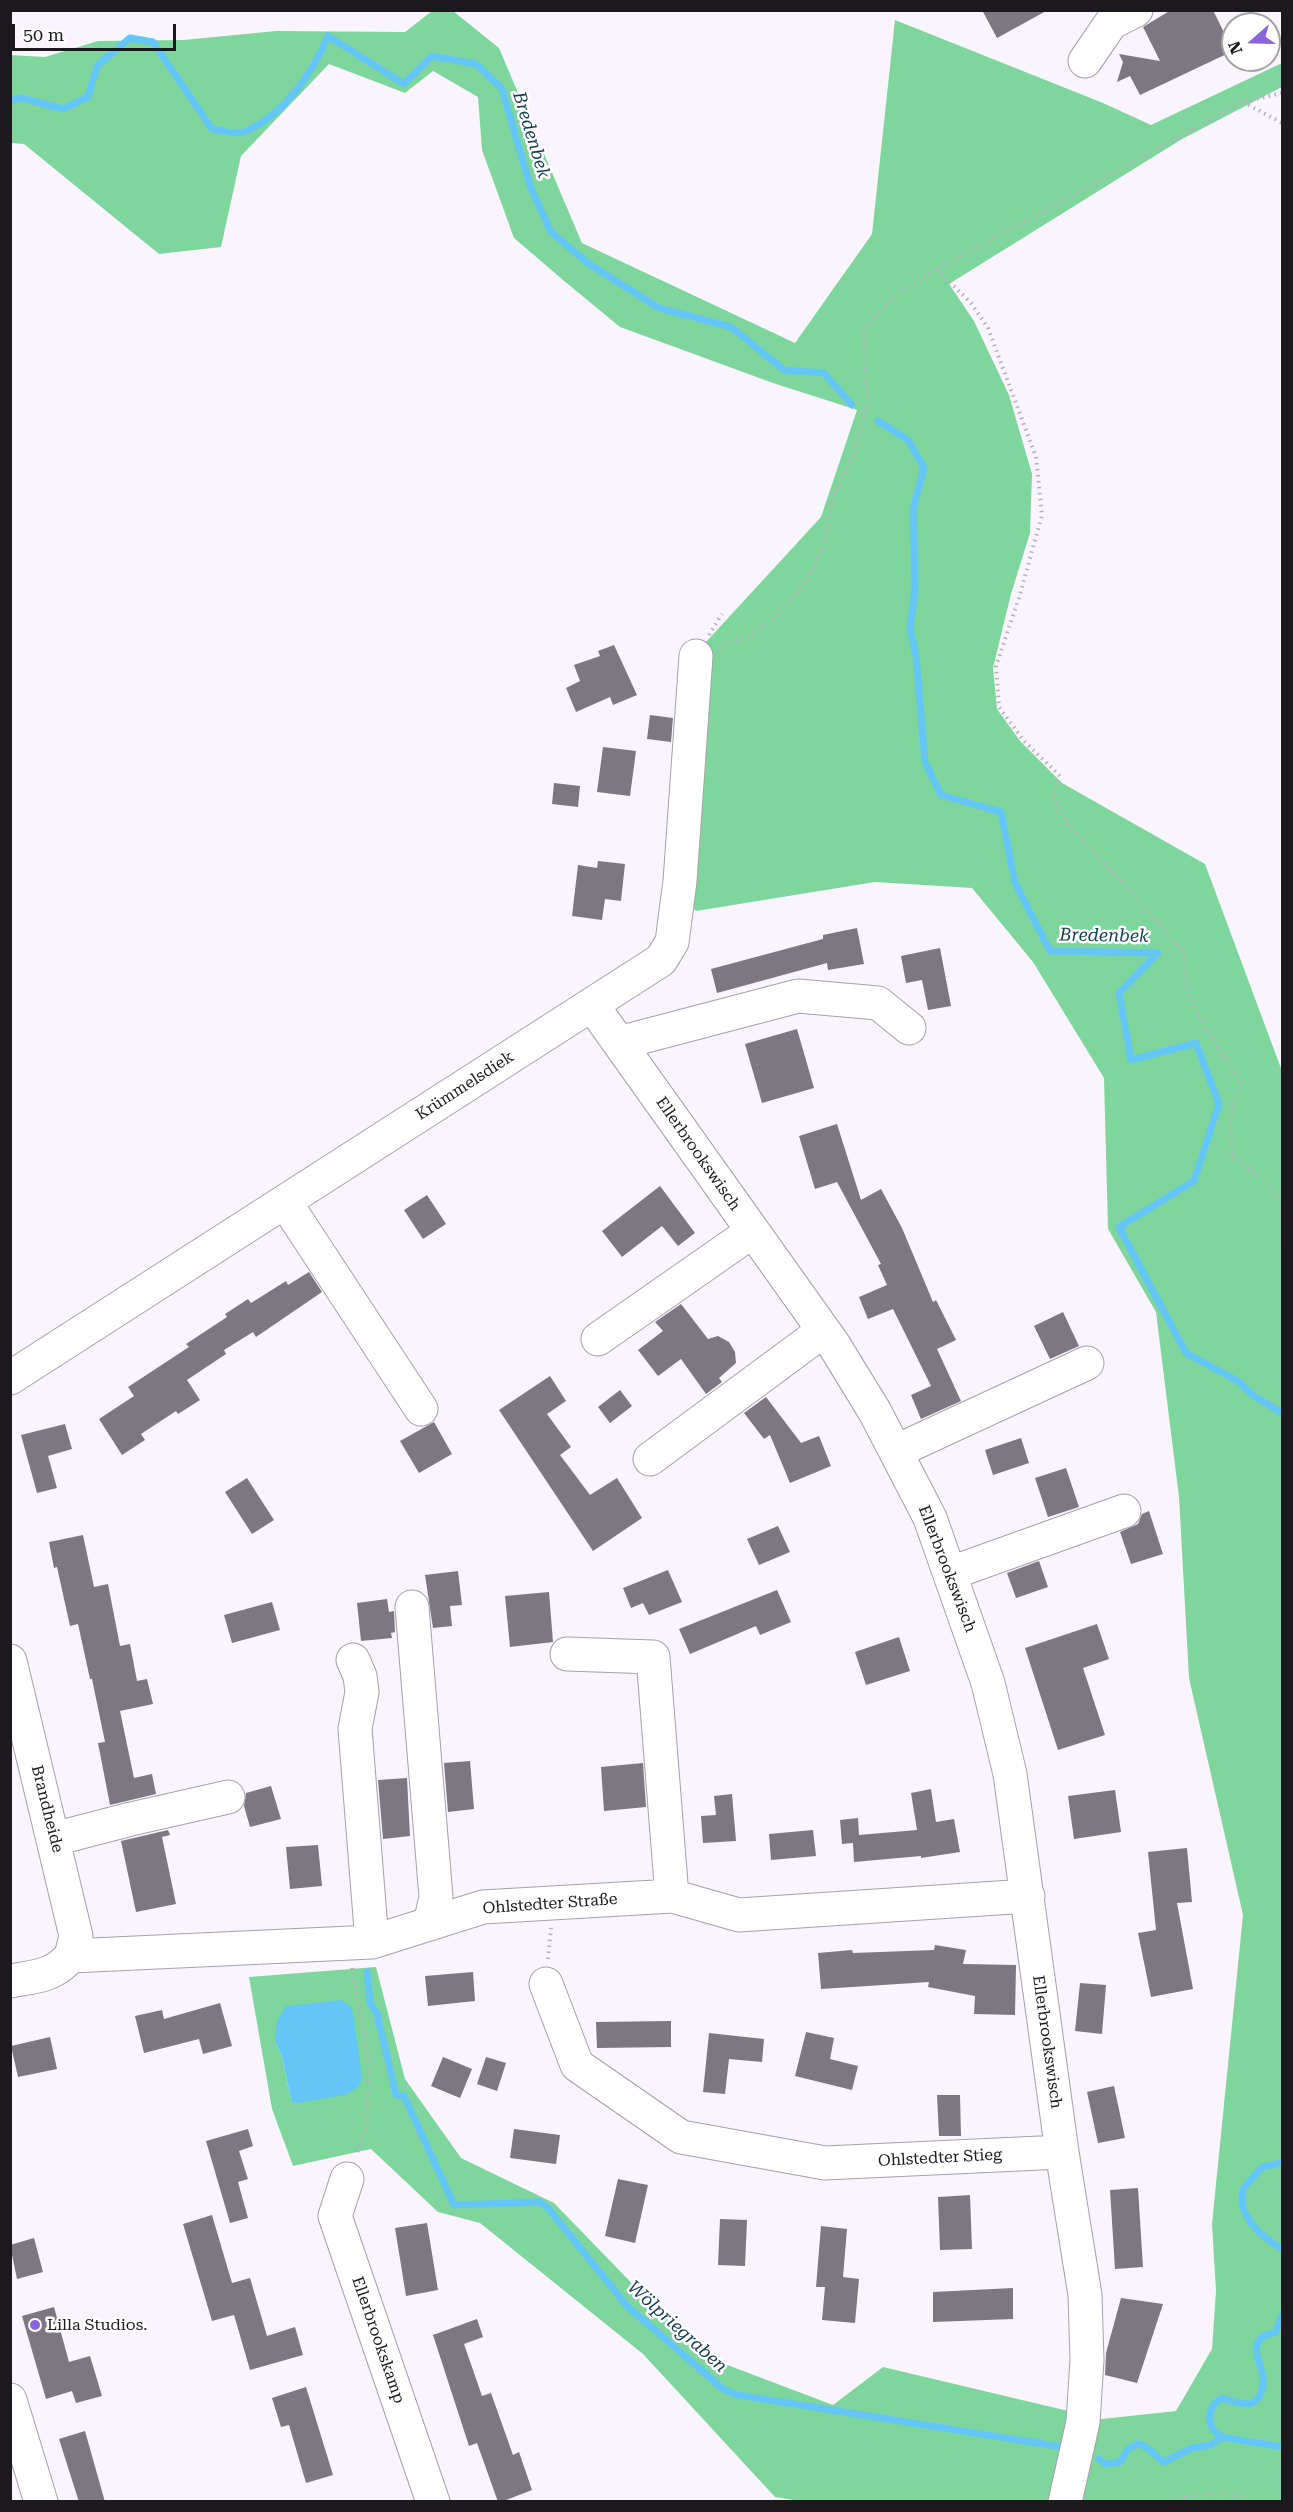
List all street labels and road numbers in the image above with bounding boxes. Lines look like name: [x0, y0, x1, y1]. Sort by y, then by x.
street label: Krümmelsdiek: [413, 1047, 517, 1125]
street label: Ellerbrookswisch: [652, 1093, 744, 1215]
street label: Ellerbrookswisch: [914, 1503, 980, 1635]
street label: Brandheide: [27, 1763, 67, 1855]
street label: Ohlstedter Straße: [482, 1890, 618, 1918]
street label: Ellerbrookswisch: [1028, 1974, 1066, 2110]
street label: Ohlstedter Stieg: [877, 2145, 1003, 2171]
street label: Ellerbrookskamp: [347, 2274, 409, 2406]

